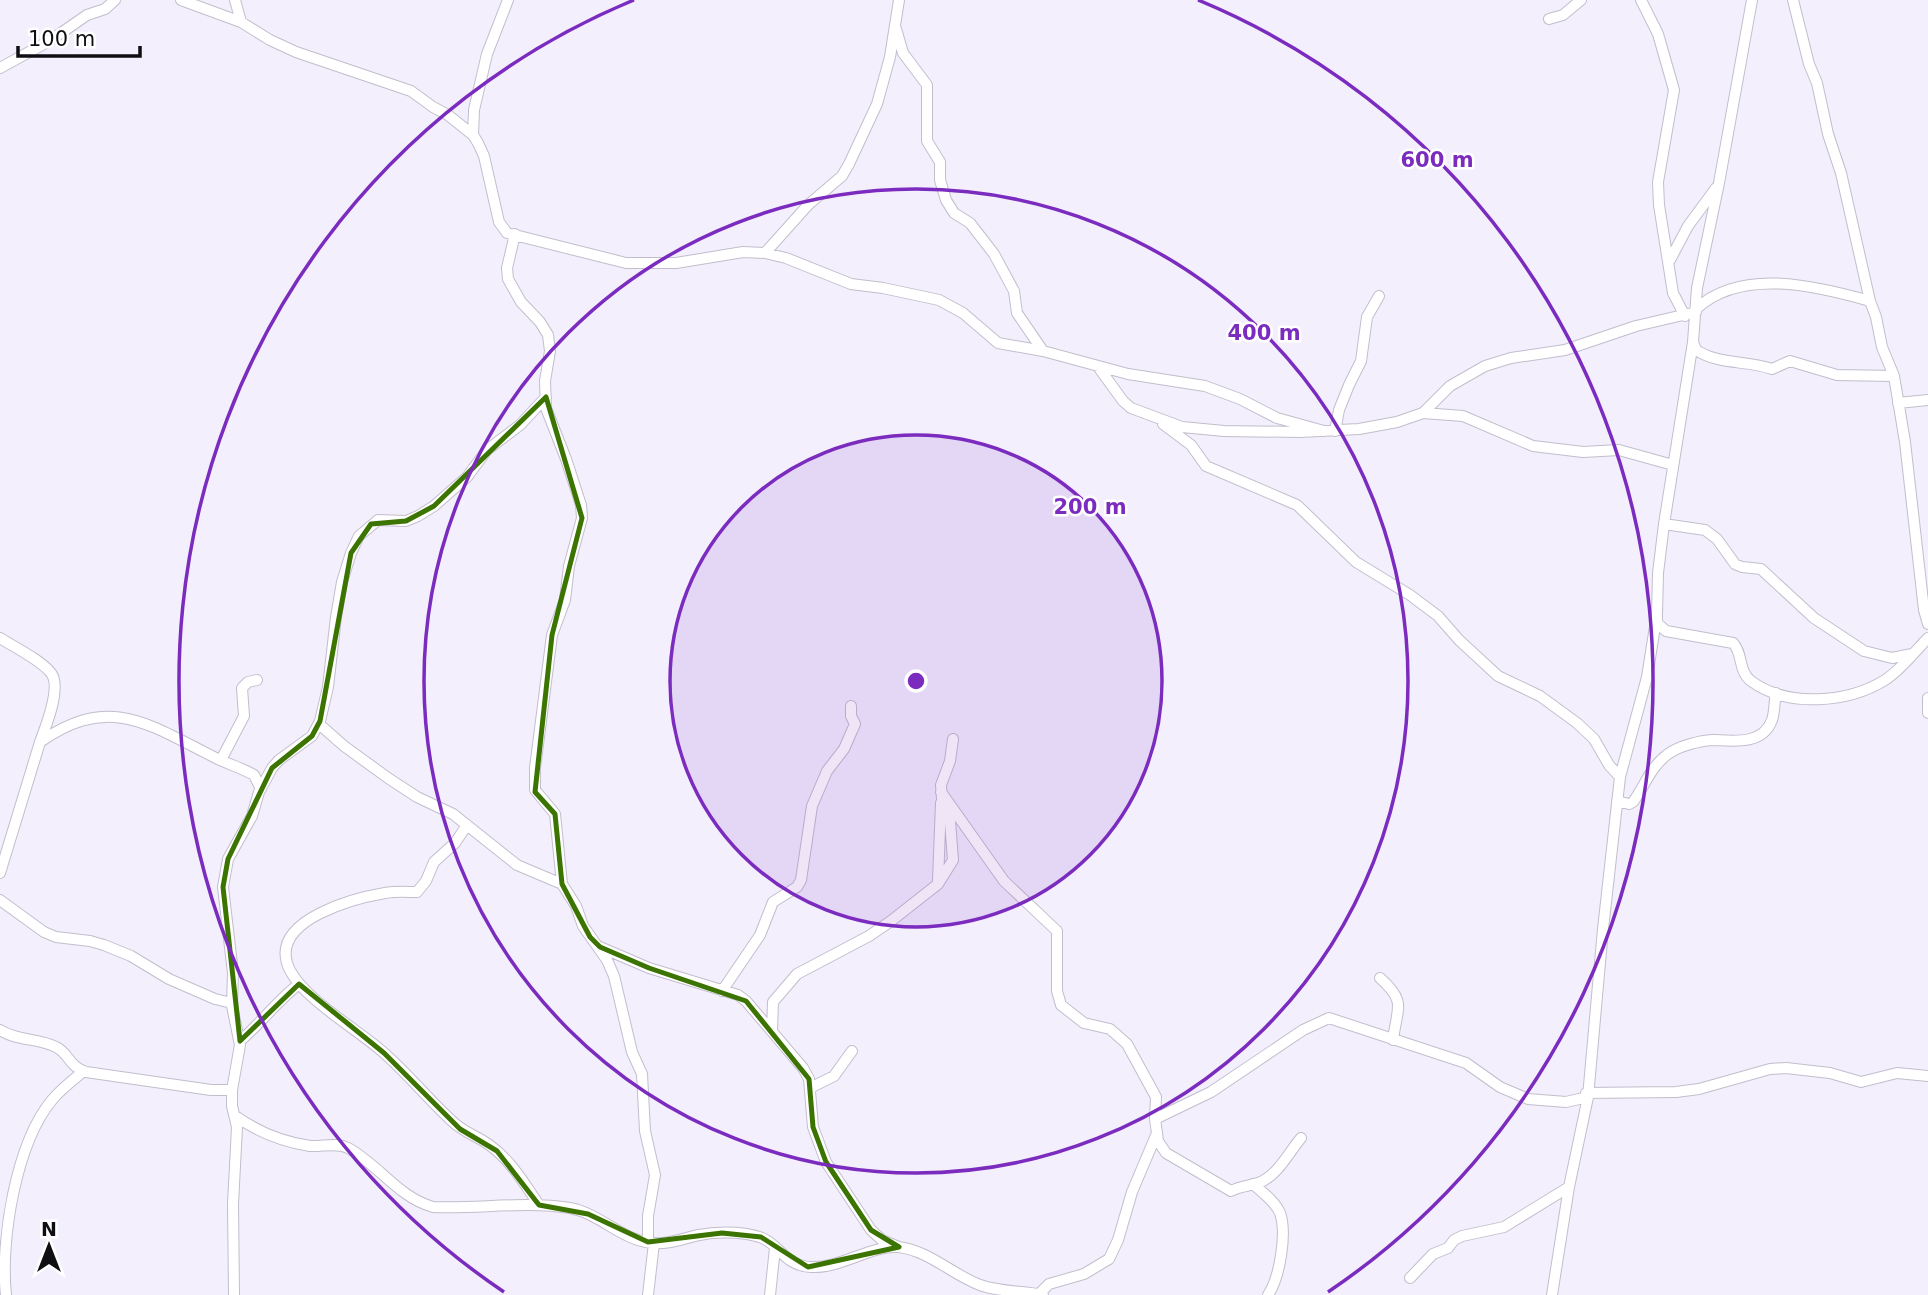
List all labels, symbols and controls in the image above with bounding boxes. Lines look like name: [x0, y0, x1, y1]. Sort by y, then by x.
scale bar: [18, 14, 140, 58]
text: 100 m: [28, 27, 95, 51]
text: 600 m: [1400, 148, 1474, 172]
text: 400 m: [1227, 321, 1301, 345]
text: 200 m: [1053, 495, 1127, 519]
centre of rings: [904, 669, 928, 693]
north arrow: [14, 1211, 84, 1281]
text: N: [41, 1218, 57, 1240]

